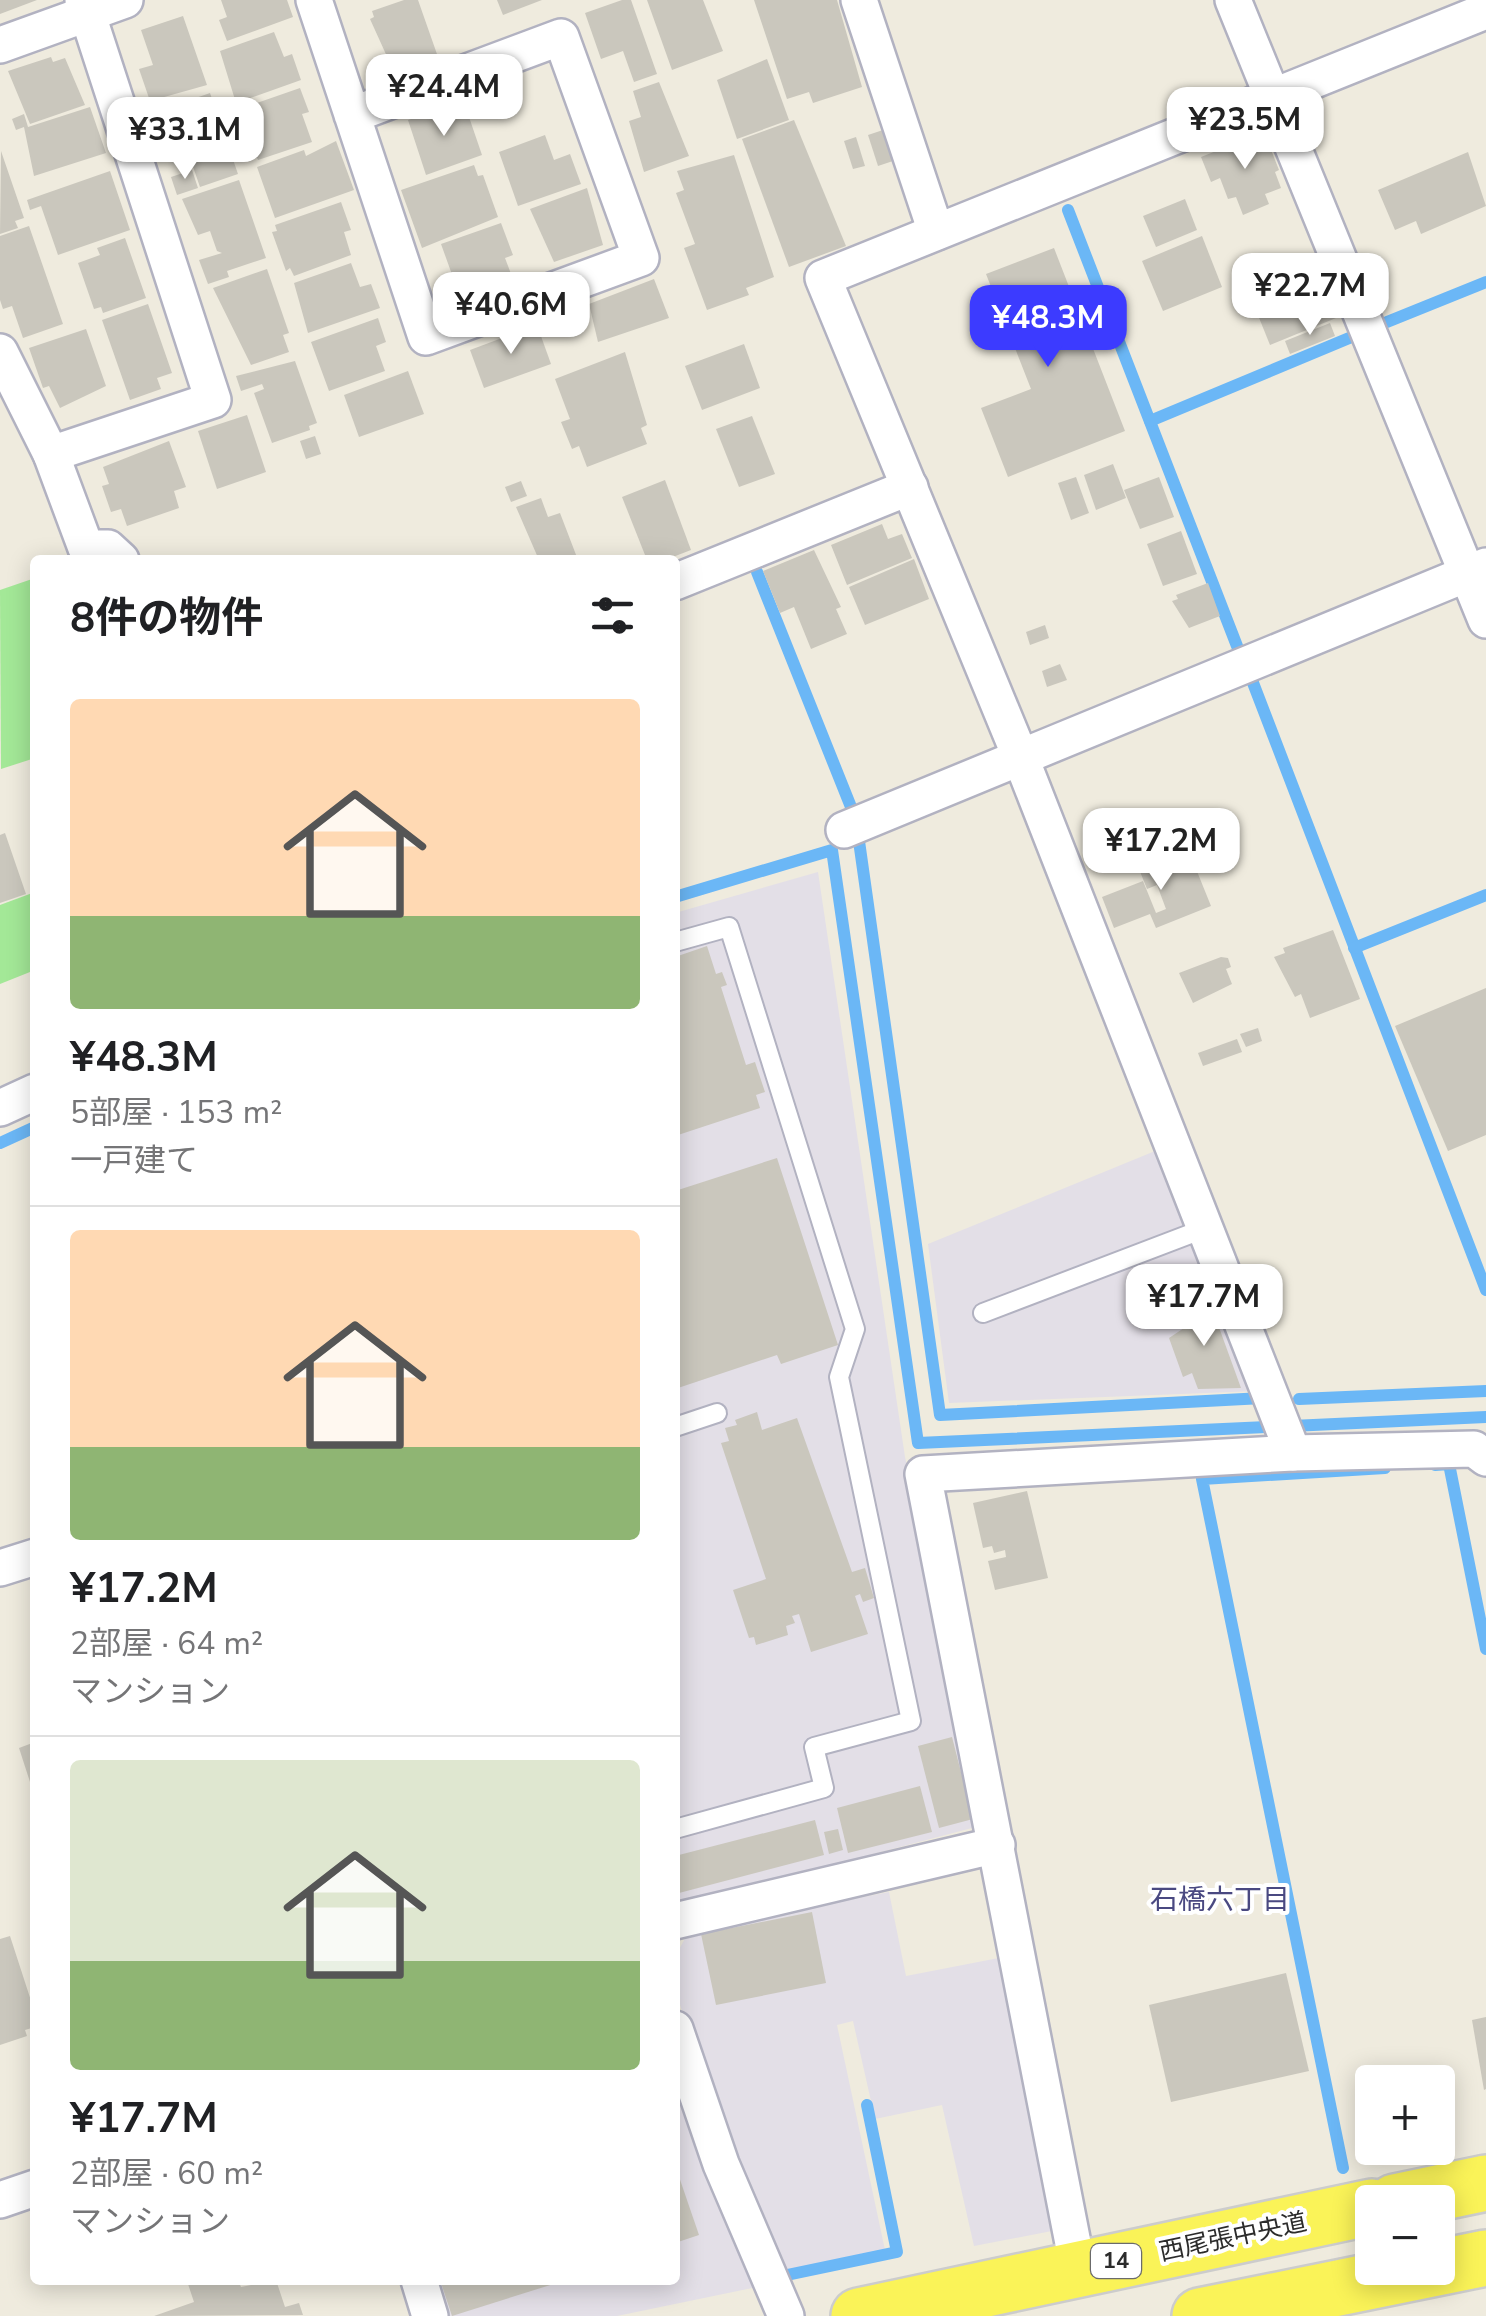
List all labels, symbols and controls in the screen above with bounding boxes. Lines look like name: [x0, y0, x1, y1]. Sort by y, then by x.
pin: ¥24.4M: [363, 54, 525, 139]
text: ¥24.4M: [388, 65, 500, 108]
pin: ¥23.5M: [1164, 87, 1326, 172]
pin: ¥33.1M: [104, 97, 266, 182]
text: ¥23.5M: [1189, 98, 1301, 141]
text: ¥33.1M: [129, 108, 241, 151]
pin: ¥22.7M: [1229, 253, 1391, 338]
text: ¥22.7M: [1254, 264, 1366, 307]
pin: ¥40.6M: [430, 272, 592, 357]
text: ¥40.6M: [455, 283, 567, 326]
pin: ¥48.3M: [967, 285, 1129, 370]
text: ¥48.3M: [992, 296, 1104, 339]
icon: filters: [585, 588, 640, 643]
text: 8件の物件: [70, 590, 263, 647]
icon: home: [265, 764, 445, 944]
pin: ¥17.2M: [1080, 808, 1242, 893]
text: ¥17.2M: [1105, 819, 1217, 862]
text: ¥48.3M: [70, 1029, 218, 1086]
text: 5部屋 · 153 m²: [70, 1091, 282, 1134]
text: 一戸建て: [70, 1139, 198, 1182]
pin: ¥17.7M: [1123, 1264, 1285, 1349]
text: ¥17.7M: [1148, 1275, 1260, 1318]
icon: home: [265, 1295, 445, 1475]
text: ¥17.2M: [70, 1560, 218, 1617]
text: 2部屋 · 64 m²: [70, 1622, 263, 1665]
text: マンション: [70, 1670, 230, 1713]
icon: home: [265, 1825, 445, 2005]
district label: 石橋六丁目: [1150, 1881, 1290, 1919]
map controls: [1355, 2065, 1455, 2285]
button: +: [1355, 2065, 1455, 2165]
text: ¥17.7M: [70, 2090, 218, 2147]
text: 2部屋 · 60 m²: [70, 2152, 263, 2195]
button: −: [1355, 2185, 1455, 2285]
text: マンション: [70, 2200, 230, 2243]
street label: 西尾張中央道: [1156, 2205, 1310, 2269]
road number: 14: [1091, 2244, 1141, 2278]

